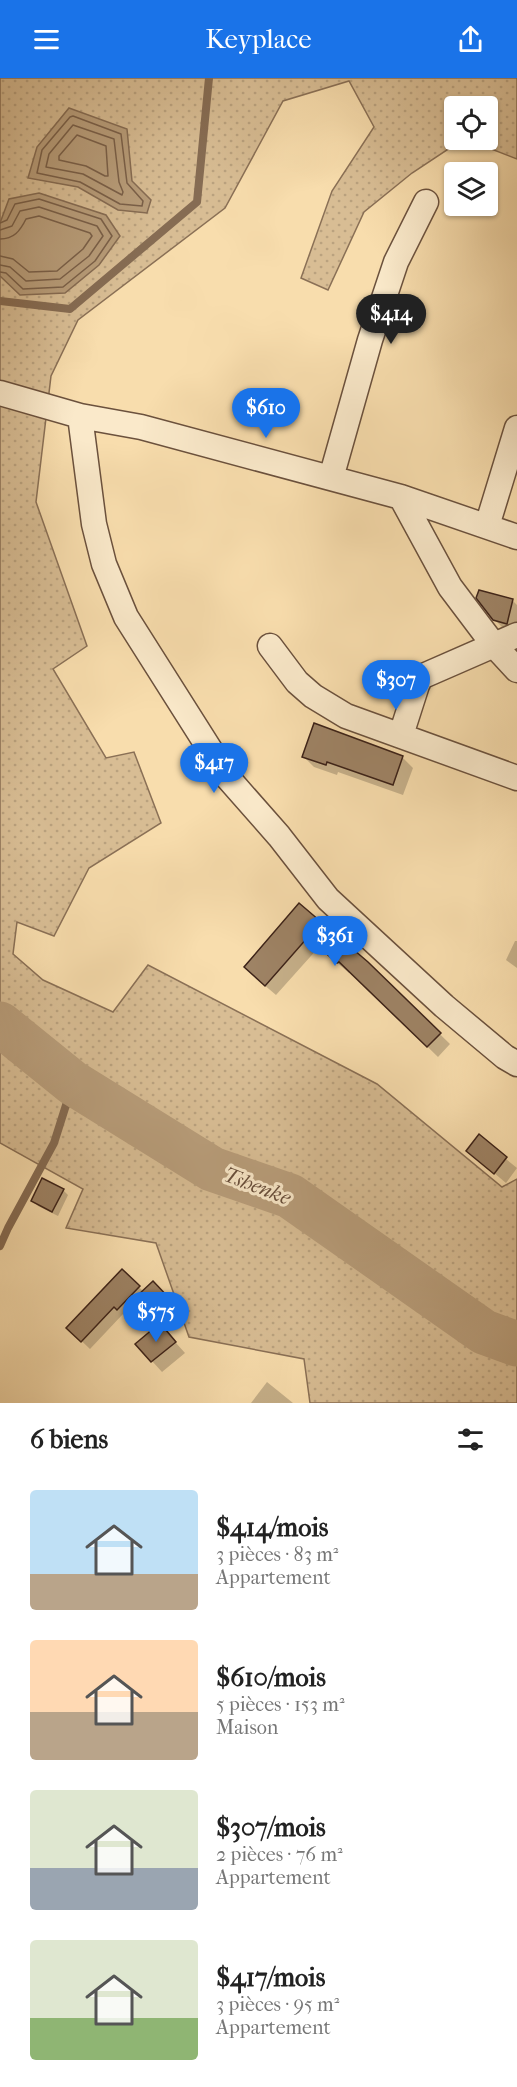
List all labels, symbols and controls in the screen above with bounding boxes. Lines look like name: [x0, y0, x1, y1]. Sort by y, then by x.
icon: menu: [30, 23, 63, 56]
text: Keyplace: [205, 23, 312, 55]
icon: share: [454, 23, 487, 56]
map controls: [444, 96, 498, 216]
button: locate: [444, 96, 498, 150]
button: layers: [444, 162, 498, 216]
pin: $414: [355, 294, 427, 345]
text: $414: [370, 302, 412, 325]
pin: $610: [230, 388, 302, 439]
text: $610: [246, 396, 286, 419]
pin: $307: [360, 660, 432, 711]
text: $307: [376, 668, 416, 691]
pin: $417: [178, 743, 250, 794]
text: $417: [194, 751, 234, 774]
pin: $361: [299, 916, 371, 967]
text: $361: [316, 924, 354, 947]
water label: Tshenke: [220, 1162, 294, 1210]
pin: $575: [120, 1292, 192, 1343]
text: $575: [137, 1300, 175, 1323]
icon: filters: [454, 1423, 487, 1456]
text: 6 biens: [30, 1424, 108, 1455]
text: $414/mois: [216, 1512, 328, 1543]
icon: home: [78, 1514, 150, 1586]
text: 3 pièces · 83 m²: [216, 1543, 338, 1566]
text: Appartement: [216, 1566, 331, 1589]
text: $610/mois: [216, 1662, 326, 1693]
icon: home: [78, 1664, 150, 1736]
text: 5 pièces · 153 m²: [216, 1693, 345, 1716]
text: Maison: [216, 1716, 278, 1739]
text: $307/mois: [216, 1812, 326, 1843]
icon: home: [78, 1814, 150, 1886]
text: 2 pièces · 76 m²: [216, 1843, 343, 1866]
text: Appartement: [216, 1866, 331, 1889]
text: $417/mois: [216, 1962, 325, 1993]
icon: home: [78, 1964, 150, 2036]
text: 3 pièces · 95 m²: [216, 1993, 339, 2016]
text: Appartement: [216, 2016, 331, 2039]

